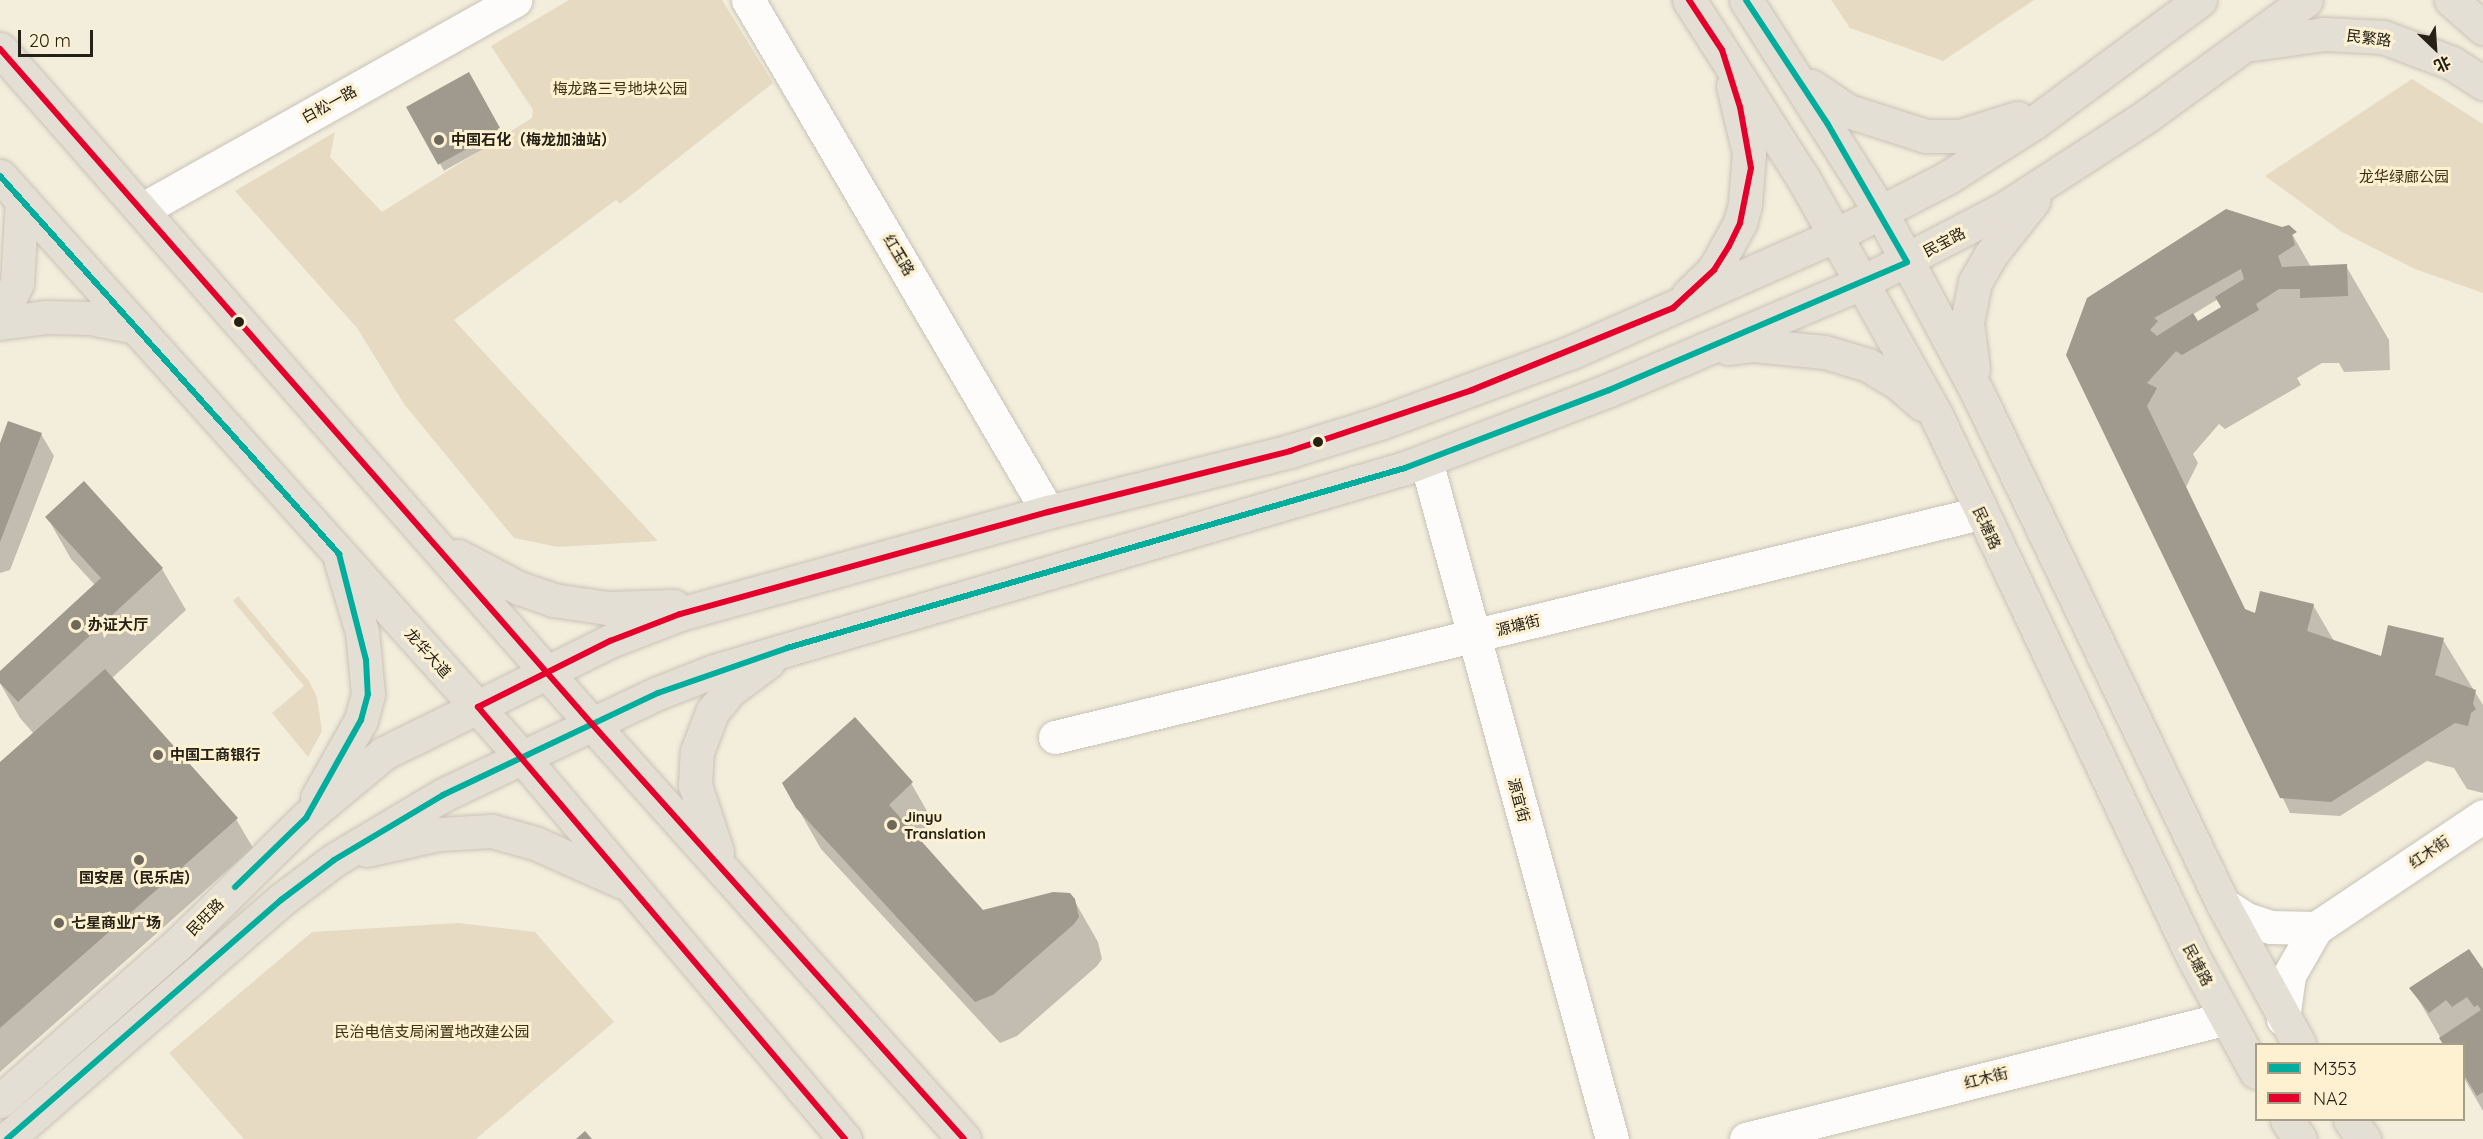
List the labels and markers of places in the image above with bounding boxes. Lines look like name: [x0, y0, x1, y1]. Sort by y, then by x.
place label: 中国石化（梅龙加油站）: [451, 131, 616, 149]
marker: 中国石化（梅龙加油站）: [432, 133, 446, 147]
unlabelled marker: [233, 316, 245, 328]
unlabelled marker: [1312, 436, 1324, 448]
place label: 办证大厅: [88, 616, 148, 634]
marker: 办证大厅: [69, 618, 83, 632]
place label: 中国工商银行: [170, 746, 260, 764]
marker: 中国工商银行: [151, 748, 165, 762]
place label: Jinyu Translation: [904, 807, 986, 842]
marker: Jinyu Translation: [885, 818, 899, 832]
marker: 国安居（民乐店）: [132, 853, 146, 867]
place label: 国安居（民乐店）: [79, 869, 199, 887]
place label: 七星商业广场: [71, 914, 161, 932]
marker: 七星商业广场: [52, 916, 66, 930]

